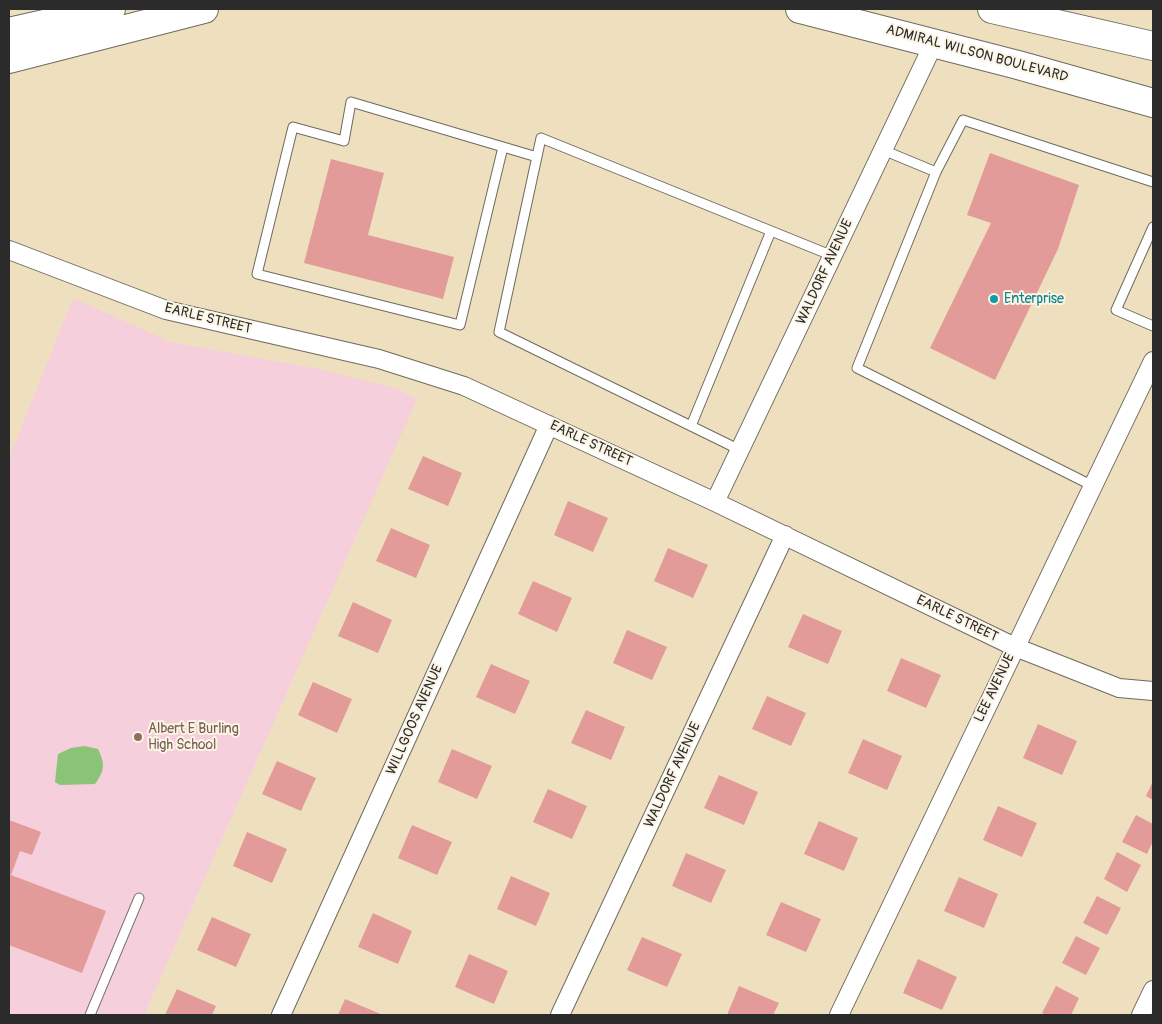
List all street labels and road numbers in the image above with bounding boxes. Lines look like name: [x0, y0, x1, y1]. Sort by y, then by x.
street label: ADMIRAL WILSON BOULEVARD: [884, 22, 1070, 86]
street label: WALDORF AVENUE: [793, 217, 857, 327]
street label: EARLE STREET: [163, 300, 253, 338]
street label: EARLE STREET: [547, 418, 635, 470]
street label: EARLE STREET: [913, 592, 1001, 646]
street label: LEE AVENUE: [971, 651, 1019, 725]
street label: WILLGOOS AVENUE: [383, 662, 447, 778]
street label: WALDORF AVENUE: [641, 720, 705, 830]

